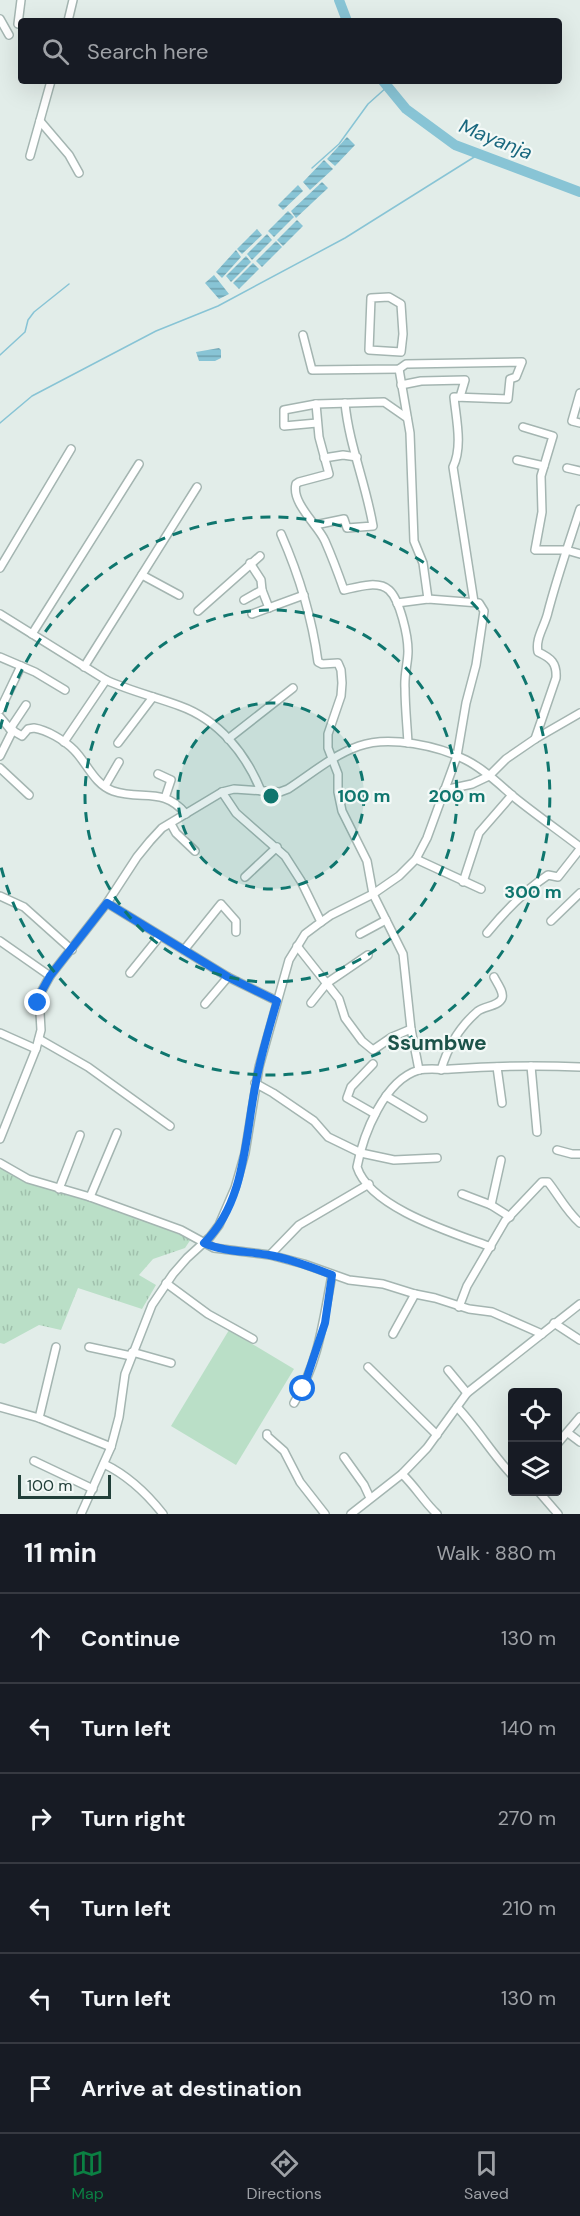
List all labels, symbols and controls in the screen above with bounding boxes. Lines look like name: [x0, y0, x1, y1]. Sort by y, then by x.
search box: [18, 18, 562, 84]
icon: search: [39, 35, 72, 68]
text: Search here: [87, 37, 208, 66]
water label: Mayanja: [455, 113, 537, 165]
text: 100 m: [337, 784, 391, 808]
text: 200 m: [429, 784, 485, 808]
centre of rings: [261, 786, 281, 806]
text: 300 m: [504, 880, 562, 904]
route end: [24, 989, 50, 1015]
district label: Ssumbwe: [387, 1029, 487, 1057]
route start: [289, 1375, 315, 1401]
map controls: [508, 1388, 562, 1496]
button: locate: [508, 1388, 562, 1442]
button: layers: [508, 1442, 562, 1496]
scale bar: [18, 1472, 111, 1500]
text: 100 m: [27, 1475, 72, 1496]
text: 11 min: [24, 1536, 97, 1570]
text: Walk · 880 m: [436, 1540, 556, 1566]
icon: ahead: [24, 1622, 57, 1655]
text: Continue: [81, 1624, 180, 1653]
text: 130 m: [501, 1625, 556, 1651]
icon: left: [24, 1712, 57, 1745]
text: Turn left: [81, 1714, 171, 1743]
text: 140 m: [501, 1715, 556, 1741]
icon: right: [24, 1802, 57, 1835]
text: Turn right: [81, 1804, 186, 1833]
text: 270 m: [498, 1805, 556, 1831]
icon: left: [24, 1892, 57, 1925]
text: Turn left: [81, 1894, 171, 1923]
text: 210 m: [501, 1895, 556, 1921]
icon: left: [24, 1982, 57, 2015]
text: Turn left: [81, 1984, 171, 2013]
text: 130 m: [501, 1985, 556, 2011]
icon: arrive: [24, 2072, 57, 2105]
text: Arrive at destination: [81, 2074, 302, 2103]
tab: Map: [71, 2147, 104, 2204]
tab: Directions: [246, 2147, 322, 2204]
tab: Saved: [464, 2147, 509, 2204]

